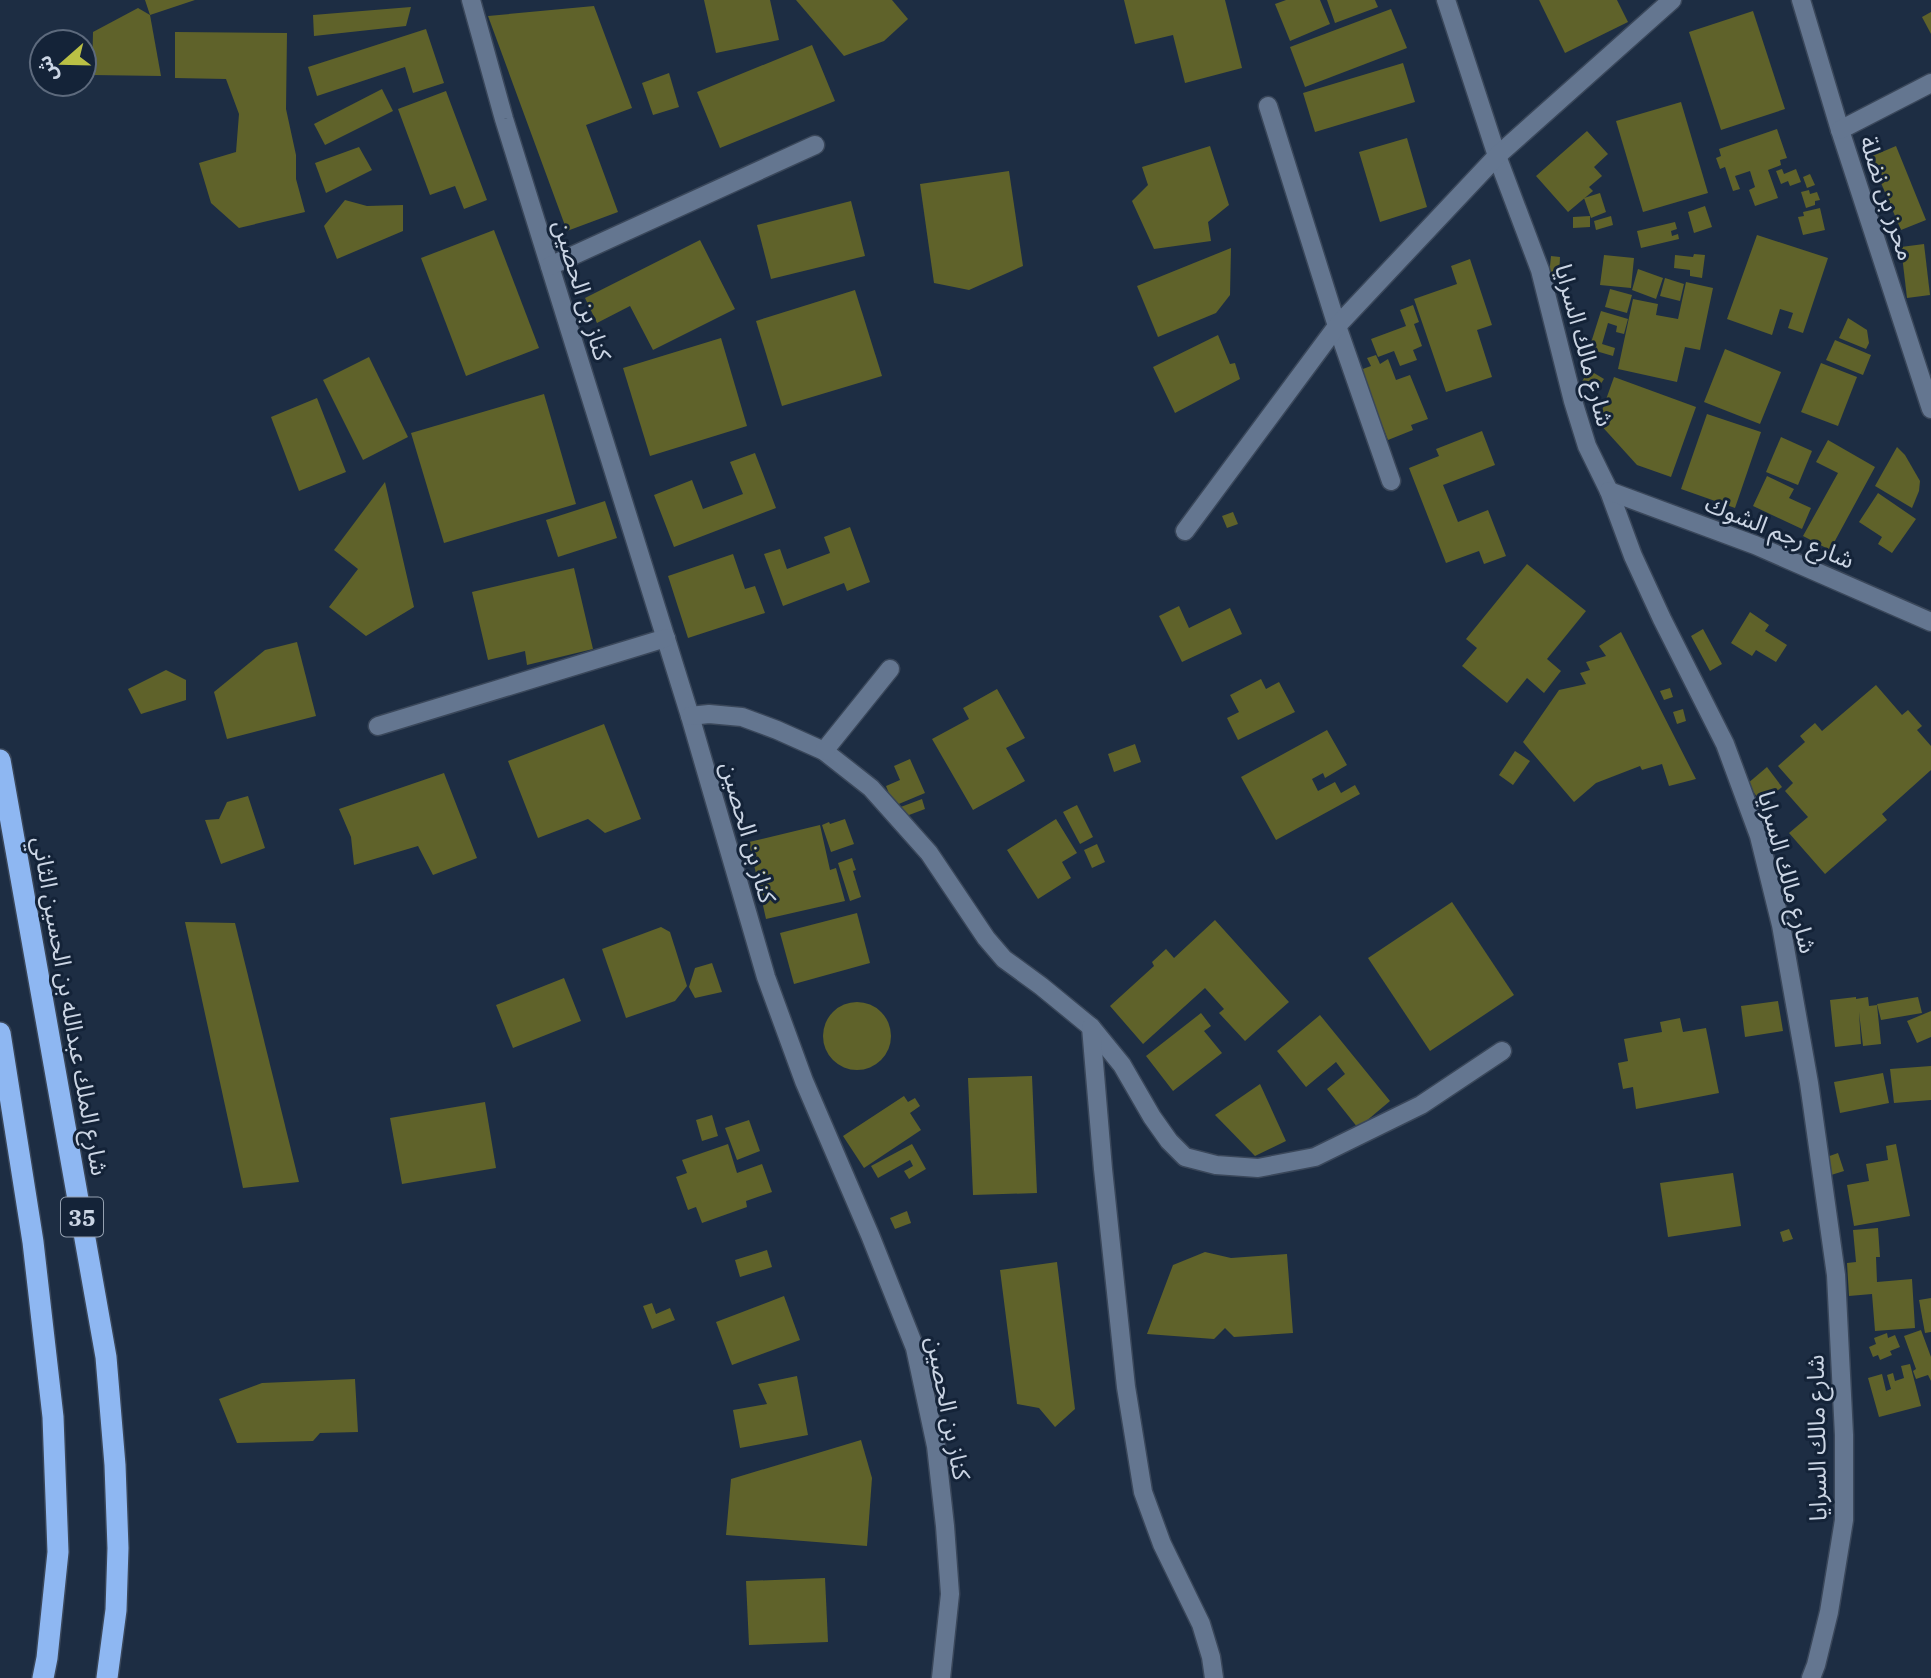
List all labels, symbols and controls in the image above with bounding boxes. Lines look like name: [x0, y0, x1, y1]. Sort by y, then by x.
north arrow: [28, 28, 98, 98]
text: ش: [31, 52, 63, 85]
street label: محرز بن نضلة: [1853, 132, 1923, 264]
street label: كناز بن الحصين: [546, 216, 620, 365]
street label: شارع مالك السرايا: [1546, 260, 1622, 430]
street label: شارع رجم الشوك: [1700, 487, 1859, 577]
street label: كناز بن الحصين: [714, 758, 785, 907]
street label: شارع مالك السرايا: [1749, 787, 1825, 957]
street label: شارع الملك عبدالله بن الحسين الثاني: [22, 834, 117, 1179]
road number: 35: [61, 1198, 103, 1236]
street label: كناز بن الحصين: [919, 1334, 979, 1484]
street label: شارع مالك السرايا: [1799, 1354, 1835, 1522]

